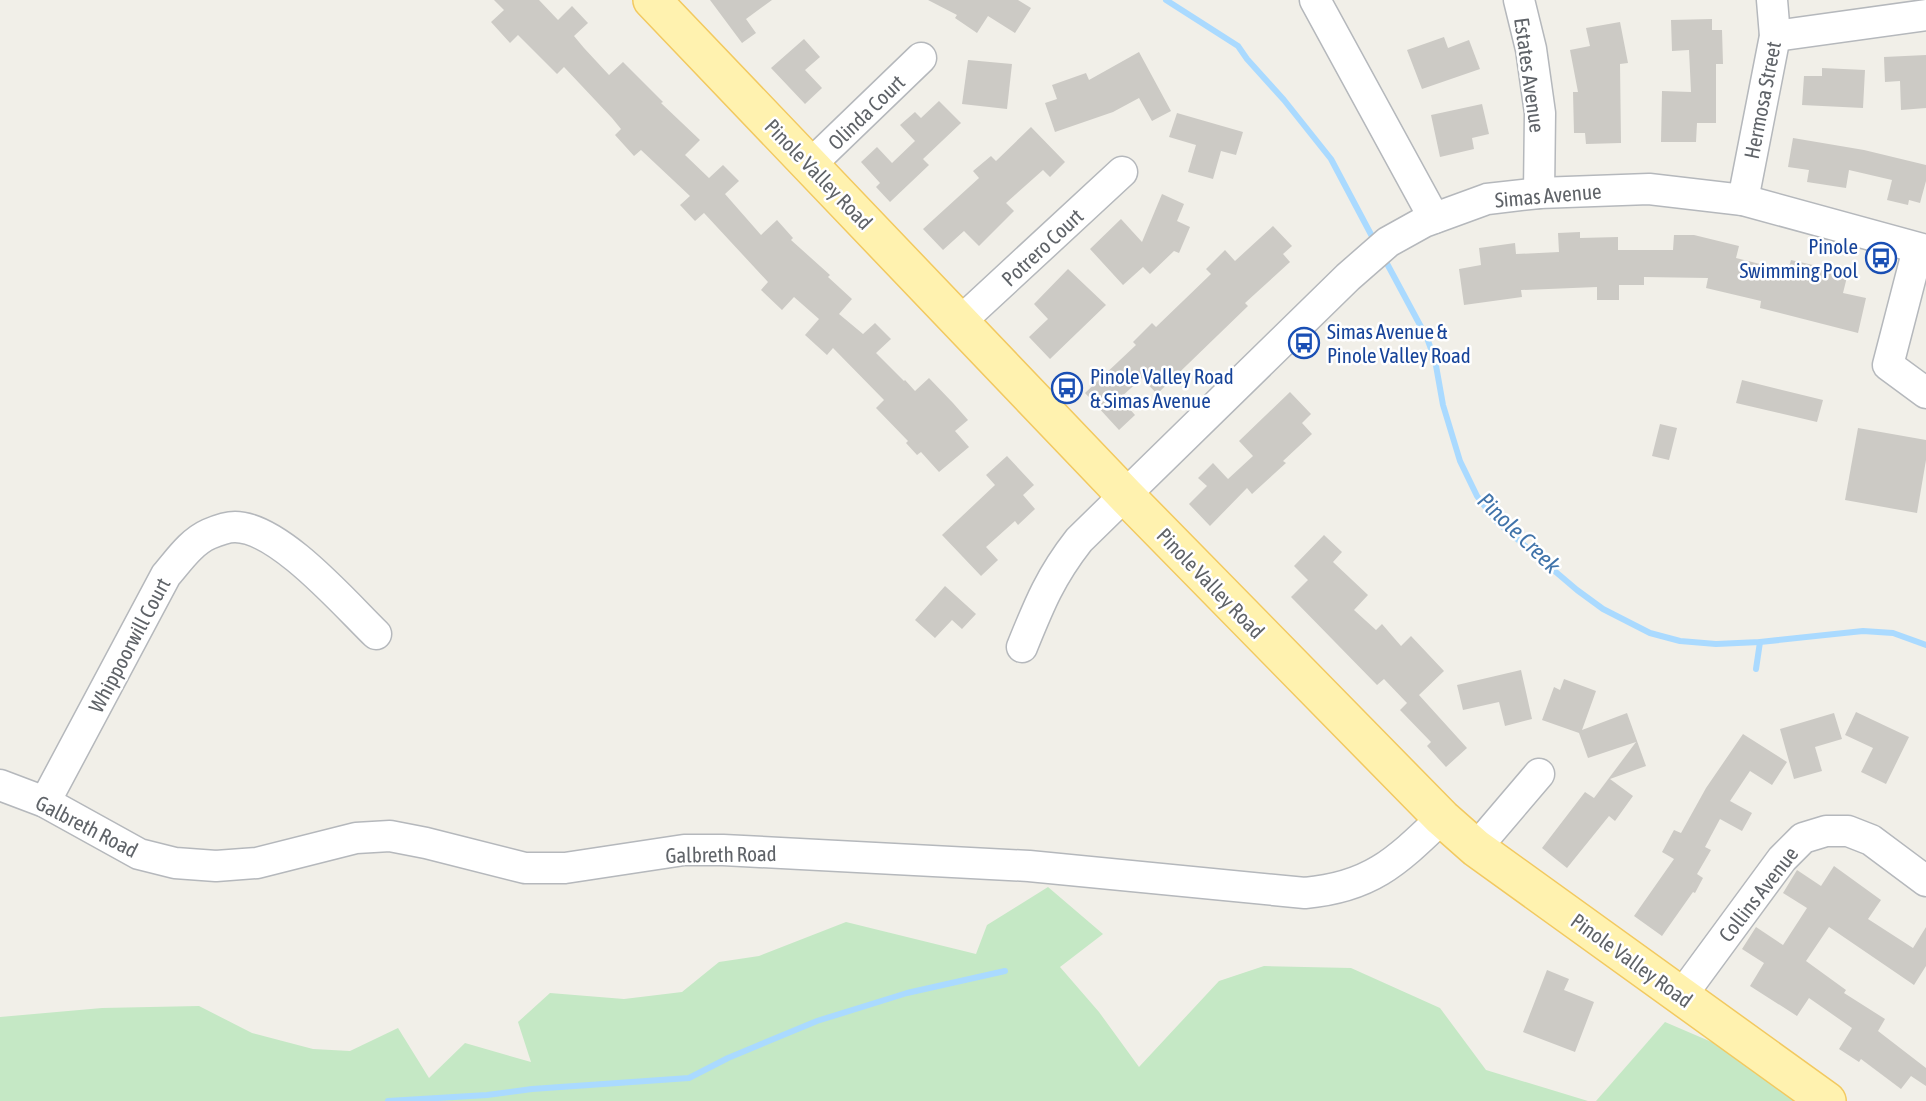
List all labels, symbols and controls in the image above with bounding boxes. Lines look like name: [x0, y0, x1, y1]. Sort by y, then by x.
street label: Estates Avenue: [1510, 16, 1550, 134]
street label: Hermosa Street: [1739, 39, 1785, 161]
street label: Olinda Court: [823, 70, 909, 154]
street label: Pinole Valley Road: [760, 114, 878, 234]
street label: Simas Avenue: [1494, 178, 1602, 212]
street label: Potrero Court: [996, 203, 1088, 291]
place label: Pinole Swimming Pool: [1739, 234, 1858, 282]
bus stop icon: Pinole Swimming Pool: [1864, 241, 1898, 275]
place label: Simas Avenue & Pinole Valley Road: [1327, 319, 1471, 367]
bus stop icon: Simas Avenue & Pinole Valley Road: [1287, 326, 1321, 360]
place label: Pinole Valley Road & Simas Avenue: [1090, 364, 1234, 412]
bus stop icon: Pinole Valley Road & Simas Avenue: [1050, 371, 1084, 405]
water label: Pinole Creek: [1472, 487, 1566, 579]
street label: Pinole Valley Road: [1152, 523, 1270, 643]
street label: Whippoorwill Court: [83, 574, 175, 716]
street label: Galbreth Road: [32, 790, 142, 862]
street label: Galbreth Road: [665, 841, 777, 867]
street label: Collins Avenue: [1713, 842, 1803, 946]
street label: Pinole Valley Road: [1567, 908, 1697, 1012]

